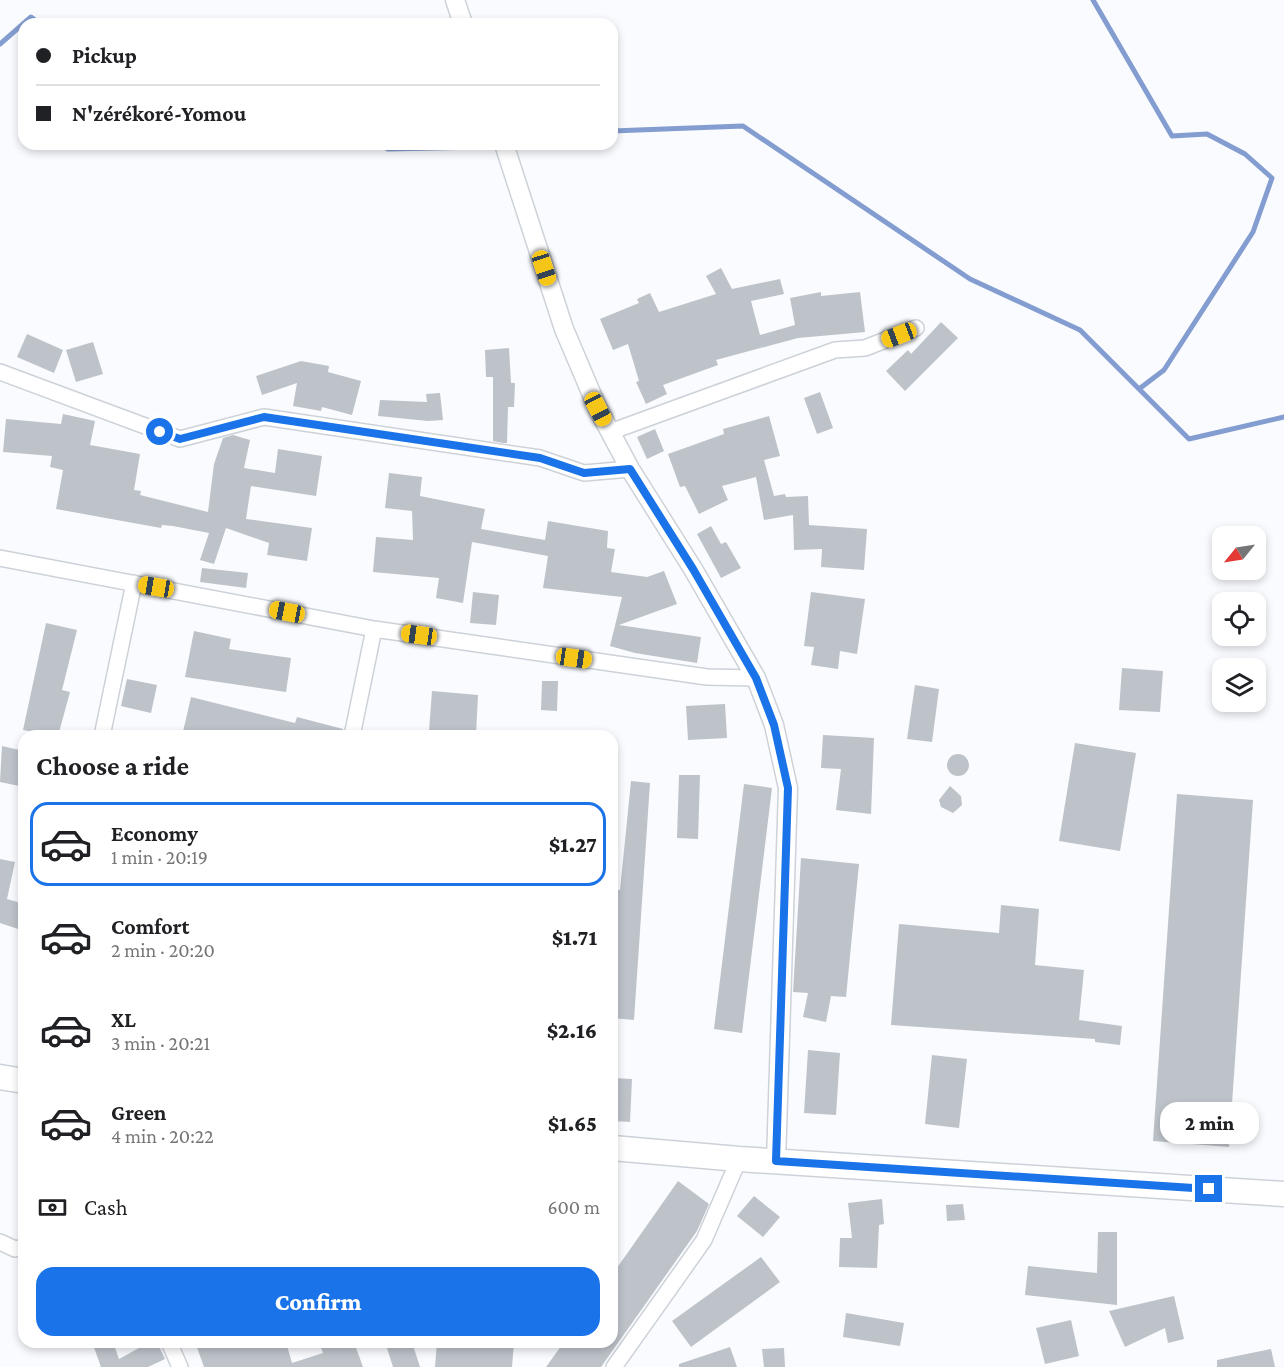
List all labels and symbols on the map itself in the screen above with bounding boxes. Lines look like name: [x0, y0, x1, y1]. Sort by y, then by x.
car: [530, 248, 558, 288]
car: [879, 320, 919, 350]
car: [582, 389, 614, 429]
route start: [146, 418, 173, 445]
north arrow: [1212, 526, 1266, 580]
car: [137, 575, 175, 599]
car: [268, 600, 306, 624]
car: [400, 624, 438, 646]
car: [555, 647, 593, 669]
callout: 2 min: [1160, 1102, 1258, 1144]
route end: [1195, 1175, 1222, 1202]

